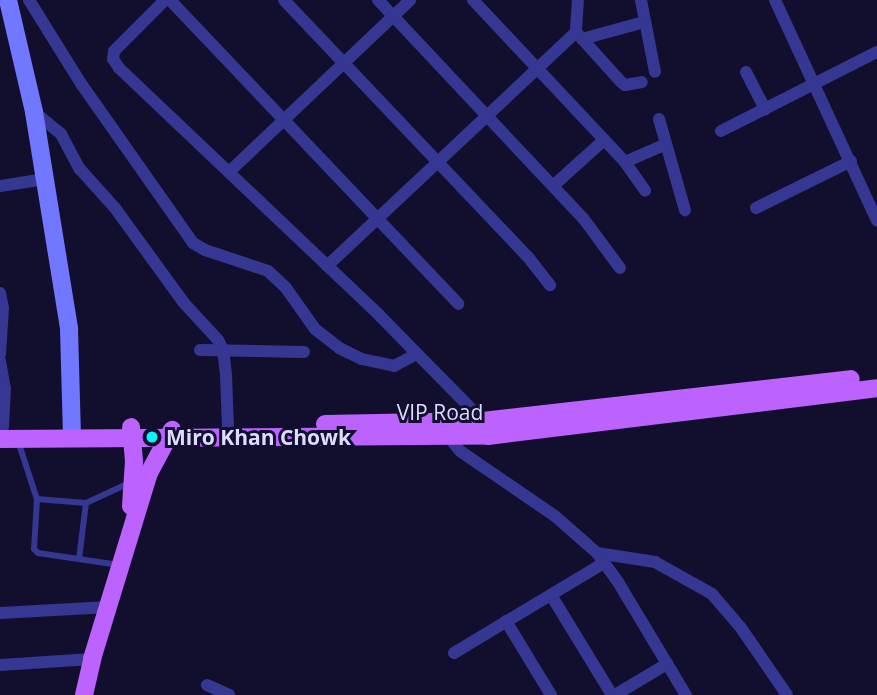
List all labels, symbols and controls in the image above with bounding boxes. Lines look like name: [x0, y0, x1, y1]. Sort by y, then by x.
street label: VIP Road: [397, 399, 483, 425]
place label: Miro Khan Chowk: [166, 424, 351, 450]
marker: Miro Khan Chowk: [144, 429, 160, 445]

